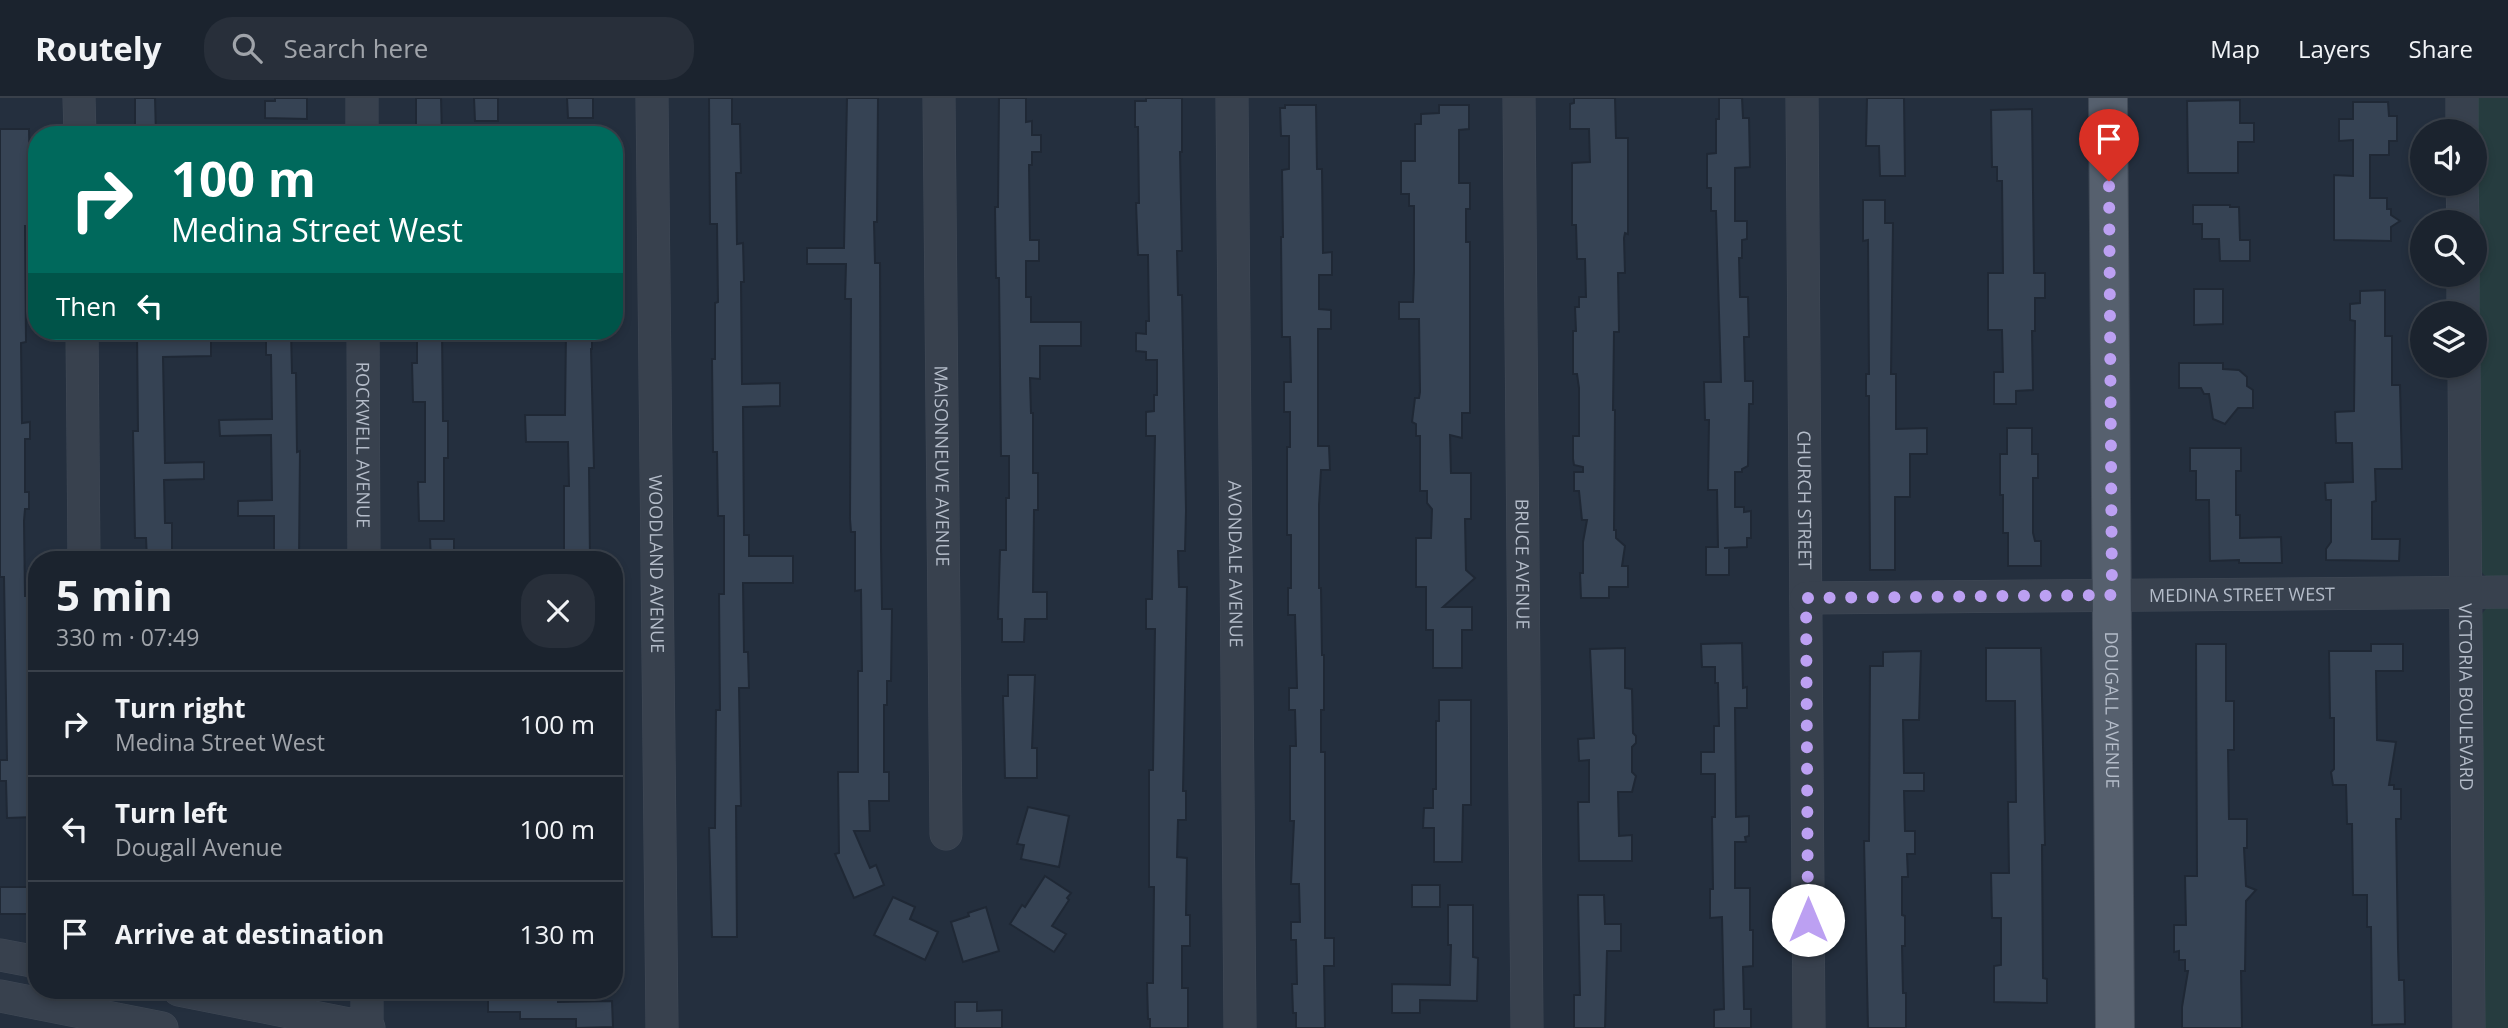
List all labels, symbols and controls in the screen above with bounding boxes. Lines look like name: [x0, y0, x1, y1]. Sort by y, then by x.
search box: [204, 17, 694, 80]
text: Routely: [35, 26, 162, 71]
icon: search: [228, 29, 266, 67]
text: Search here: [284, 30, 428, 66]
text: Map: [2210, 32, 2260, 65]
text: Layers: [2298, 32, 2371, 65]
text: Share: [2409, 32, 2473, 65]
pin: [2079, 109, 2139, 181]
map controls: [2410, 119, 2487, 378]
button: sound: [2410, 119, 2487, 196]
icon: arrive: [2090, 120, 2128, 158]
text: 100 m: [171, 145, 316, 211]
icon: right: [56, 154, 147, 245]
text: Medina Street West: [171, 208, 463, 251]
button: search: [2410, 210, 2487, 287]
icon: left: [131, 287, 169, 325]
text: Then: [56, 288, 117, 324]
button: layers: [2410, 301, 2487, 378]
street label: ROCKWELL AVENUE: [351, 362, 376, 528]
street label: MAISONNEUVE AVENUE: [930, 365, 955, 567]
street label: CHURCH STREET: [1793, 430, 1818, 570]
street label: WOODLAND AVENUE: [644, 475, 670, 653]
street label: AVONDALE AVENUE: [1223, 480, 1249, 648]
street label: BRUCE AVENUE: [1510, 498, 1536, 629]
text: 5 min: [56, 566, 173, 623]
button: close: [521, 574, 595, 648]
street label: MEDINA STREET WEST: [2149, 581, 2335, 607]
street label: VICTORIA BOULEVARD: [2454, 603, 2479, 791]
text: 330 m · 07:49: [56, 621, 199, 653]
street label: DOUGALL AVENUE: [2100, 631, 2125, 789]
text: Turn right: [115, 690, 246, 726]
icon: right: [56, 705, 94, 743]
text: 100 m: [520, 706, 595, 742]
text: Medina Street West: [115, 726, 325, 758]
text: Turn left: [115, 795, 227, 831]
icon: left: [56, 810, 94, 848]
text: 100 m: [520, 811, 595, 847]
text: Dougall Avenue: [115, 831, 283, 863]
position arrow: [1771, 883, 1845, 957]
icon: arrive: [56, 915, 94, 953]
text: Arrive at destination: [115, 916, 384, 952]
text: 130 m: [520, 916, 595, 952]

